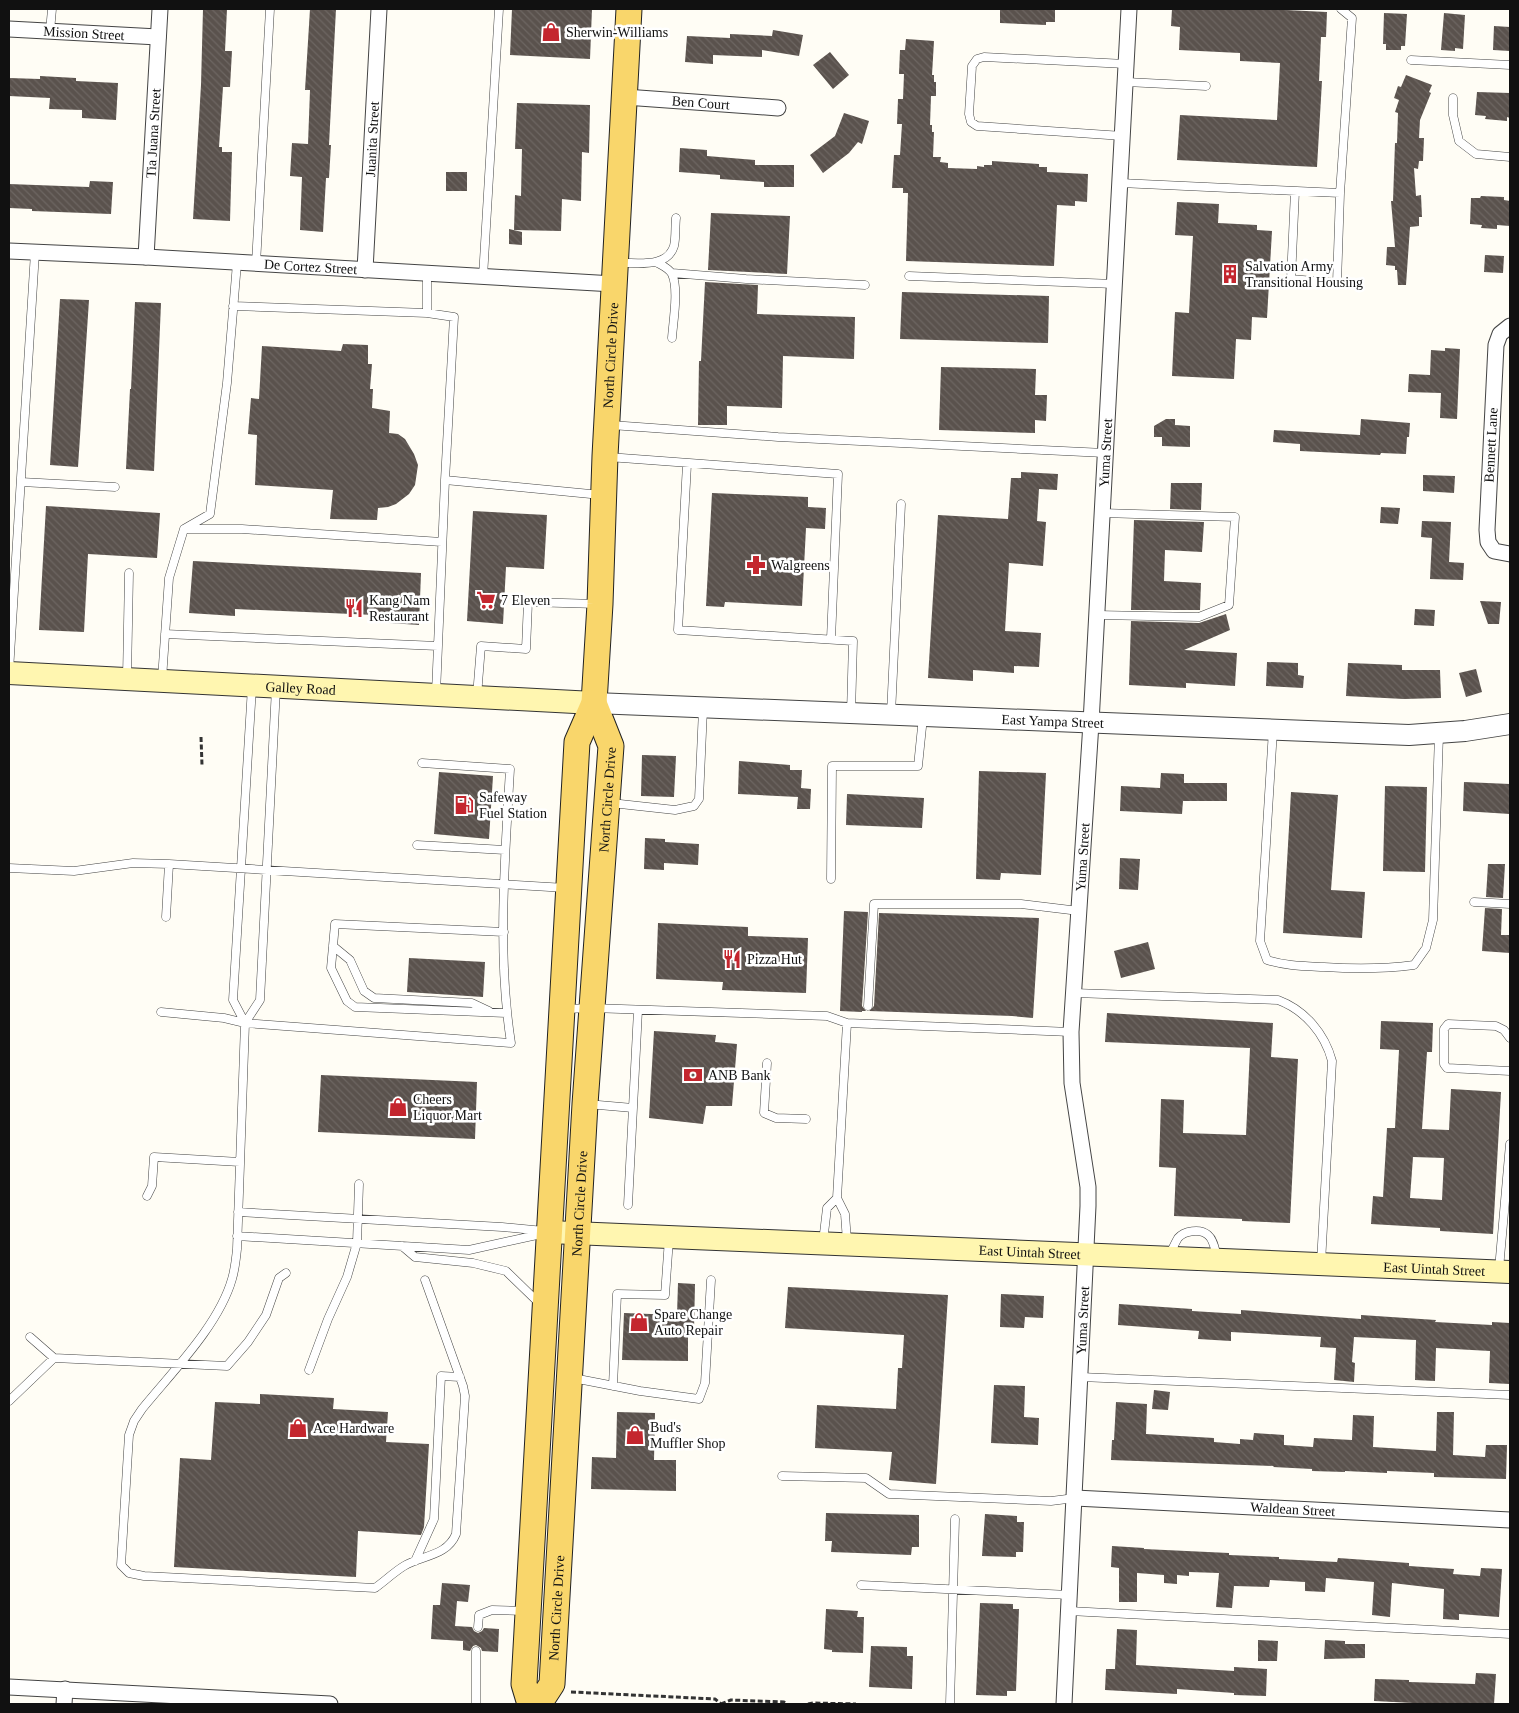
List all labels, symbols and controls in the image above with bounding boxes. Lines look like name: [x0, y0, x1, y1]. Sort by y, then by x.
shop icon: Sherwin-Williams: [540, 21, 562, 43]
street label: Mission Street: [43, 23, 125, 43]
place label: Sherwin-Williams: [566, 25, 668, 40]
street label: Tia Juana Street: [143, 88, 163, 178]
street label: Ben Court: [671, 93, 730, 112]
street label: Juanita Street: [362, 101, 382, 177]
street label: De Cortez Street: [264, 256, 358, 277]
place label: Salvation Army Transitional Housing: [1245, 259, 1363, 290]
building icon: Salvation Army Transitional Housing: [1219, 263, 1241, 285]
street label: North Circle Drive: [600, 302, 621, 409]
street label: Bennett Lane: [1482, 407, 1500, 483]
street label: Yuma Street: [1096, 418, 1115, 488]
pharmacy icon: Walgreens: [745, 554, 767, 576]
place label: Walgreens: [771, 558, 830, 573]
supermarket icon: 7 Eleven: [475, 589, 497, 611]
place label: Kang Nam Restaurant: [369, 593, 430, 624]
place label: 7 Eleven: [501, 593, 550, 608]
restaurant icon: Kang Nam Restaurant: [343, 597, 365, 619]
street label: Galley Road: [265, 679, 336, 697]
street label: East Yampa Street: [1001, 712, 1104, 731]
street label: North Circle Drive: [596, 746, 618, 853]
place label: Safeway Fuel Station: [479, 790, 547, 821]
fuel station icon: Safeway Fuel Station: [453, 794, 475, 816]
street label: Yuma Street: [1073, 822, 1092, 892]
restaurant icon: Pizza Hut: [721, 948, 743, 970]
place label: Pizza Hut: [747, 952, 802, 967]
bank icon: ANB Bank: [682, 1064, 704, 1086]
place label: ANB Bank: [708, 1068, 771, 1083]
place label: Cheers Liquor Mart: [413, 1092, 482, 1123]
shop icon: Cheers Liquor Mart: [387, 1096, 409, 1118]
street label: North Circle Drive: [569, 1150, 590, 1257]
street label: East Uintah Street: [978, 1242, 1081, 1262]
street label: East Uintah Street: [1383, 1259, 1486, 1278]
street label: Yuma Street: [1073, 1286, 1092, 1355]
place label: Spare Change Auto Repair: [654, 1307, 732, 1338]
shop icon: Spare Change Auto Repair: [628, 1311, 650, 1333]
shop icon: Ace Hardware: [287, 1417, 309, 1439]
place label: Bud's Muffler Shop: [650, 1420, 726, 1451]
place label: Ace Hardware: [313, 1421, 394, 1436]
shop icon: Bud's Muffler Shop: [624, 1424, 646, 1446]
street label: Waldean Street: [1250, 1499, 1336, 1519]
street label: North Circle Drive: [546, 1555, 567, 1661]

